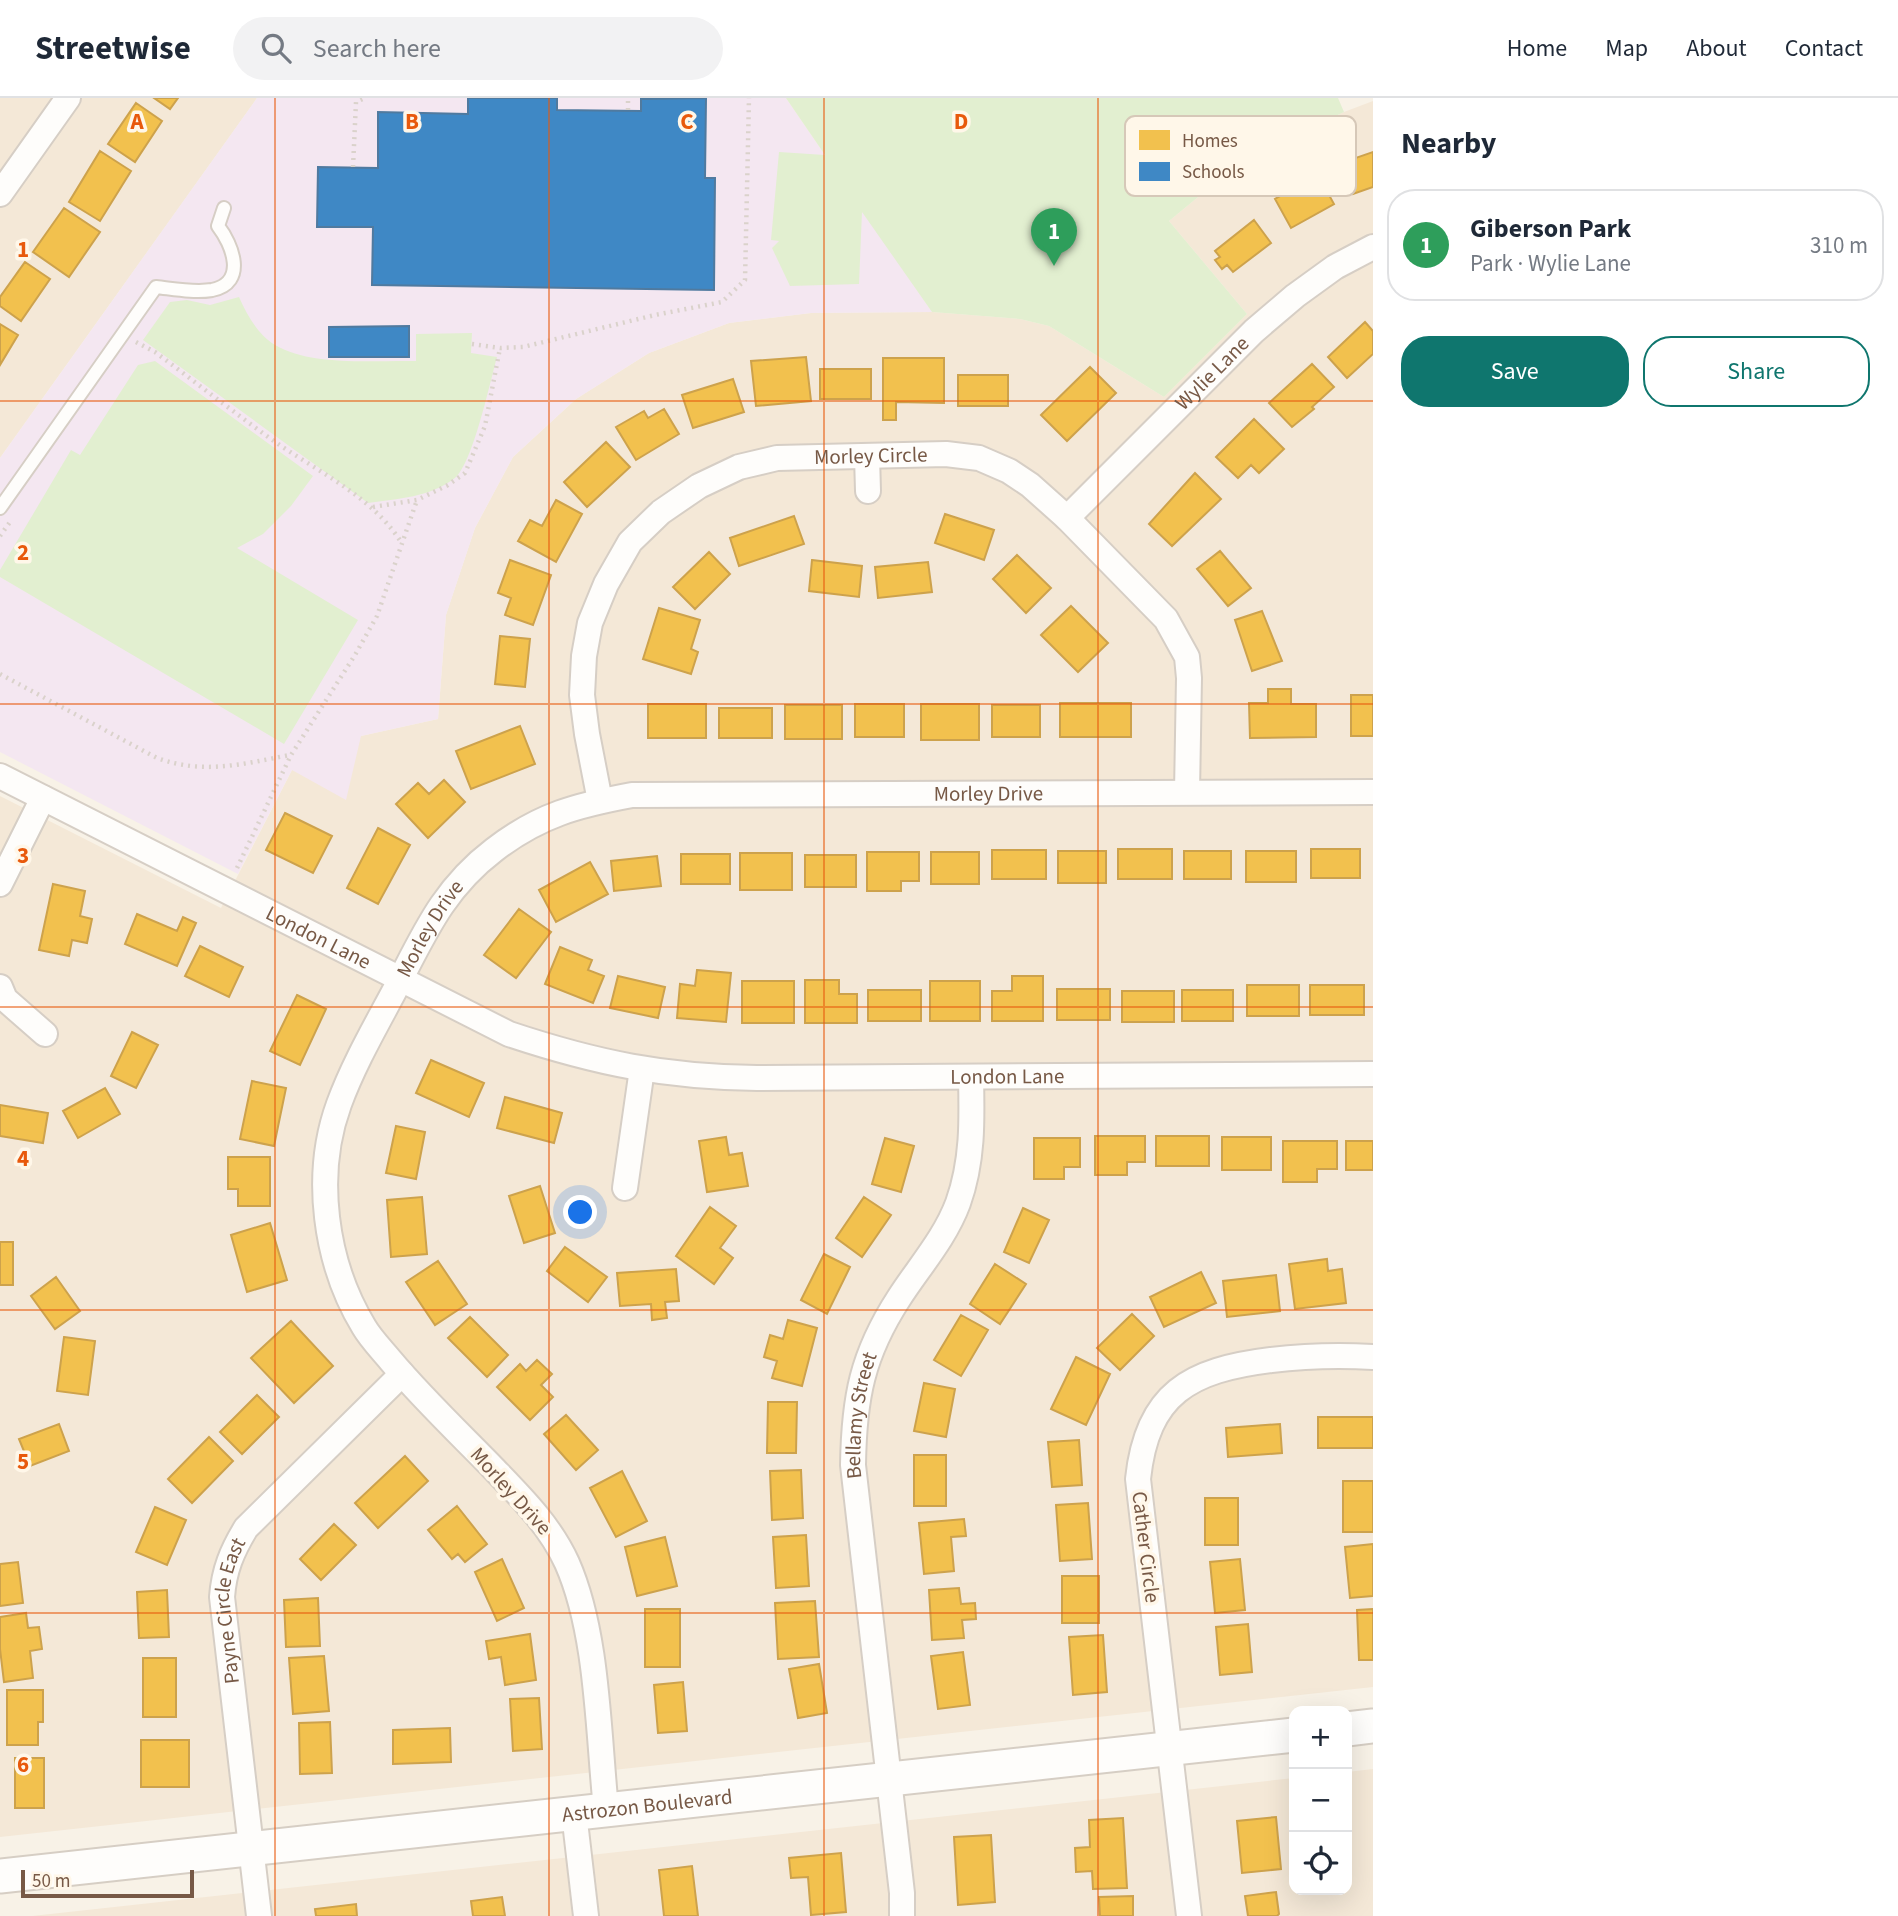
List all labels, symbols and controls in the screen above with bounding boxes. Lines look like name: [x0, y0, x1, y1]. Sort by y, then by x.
search box: [233, 17, 723, 80]
text: Streetwise: [35, 25, 191, 72]
icon: search: [257, 29, 295, 67]
text: Search here: [313, 30, 441, 67]
text: Home: [1507, 31, 1567, 66]
text: Map: [1605, 31, 1648, 66]
text: About: [1686, 31, 1747, 66]
text: Contact: [1785, 31, 1863, 66]
text: A: [129, 105, 144, 138]
text: B: [405, 105, 419, 138]
text: C: [680, 105, 694, 138]
text: D: [954, 105, 968, 138]
legend: [1125, 116, 1356, 196]
text: Nearby: [1401, 122, 1496, 165]
text: Homes: [1182, 128, 1238, 155]
text: Schools: [1182, 159, 1245, 186]
pin: 1: [1031, 208, 1077, 266]
text: Giberson Park: [1470, 210, 1631, 247]
text: 1: [1420, 229, 1432, 262]
text: 310 m: [1810, 229, 1868, 262]
text: 1: [17, 233, 29, 266]
text: Park · Wylie Lane: [1470, 247, 1631, 280]
street label: Wylie Lane: [1168, 329, 1256, 417]
button: Save: [1401, 336, 1629, 407]
button: Share: [1643, 336, 1870, 407]
street label: Morley Circle: [814, 439, 928, 472]
text: 2: [17, 536, 29, 569]
street label: Morley Drive: [934, 778, 1043, 809]
text: 3: [17, 839, 29, 872]
street label: Morley Drive: [389, 873, 471, 982]
street label: London Lane: [261, 898, 376, 977]
street label: London Lane: [950, 1061, 1065, 1092]
text: 4: [17, 1142, 29, 1175]
your location: [563, 1195, 597, 1229]
street label: Bellamy Street: [838, 1348, 885, 1481]
street label: Morley Drive: [463, 1440, 559, 1542]
text: 5: [17, 1445, 29, 1478]
street label: Cather Circle: [1124, 1489, 1168, 1605]
street label: Payne Circle East: [207, 1532, 253, 1686]
map controls: [1289, 1706, 1352, 1895]
button: +: [1289, 1706, 1352, 1769]
text: 6: [17, 1748, 29, 1781]
button: −: [1289, 1769, 1352, 1832]
street label: Astrozon Boulevard: [560, 1781, 734, 1830]
button: locate: [1289, 1832, 1352, 1895]
scale bar: [21, 1867, 194, 1899]
text: 50 m: [32, 1868, 70, 1895]

